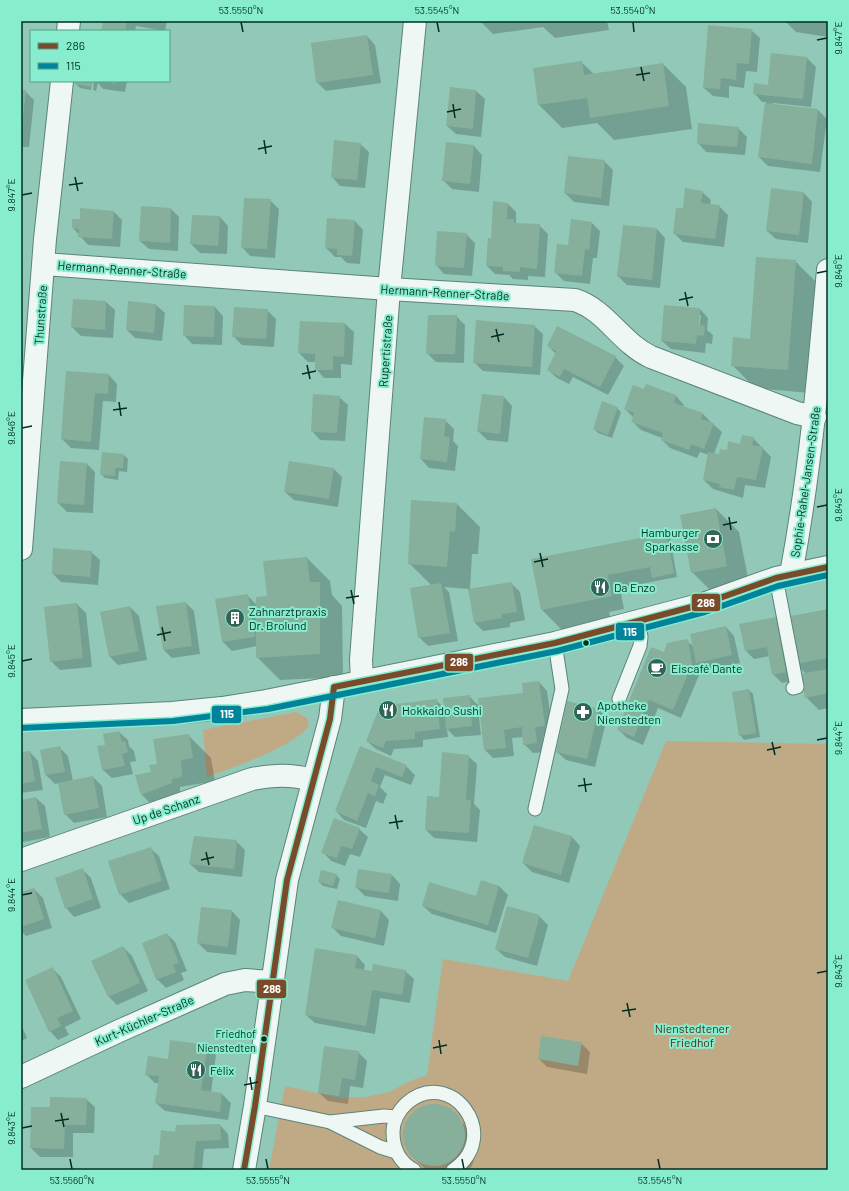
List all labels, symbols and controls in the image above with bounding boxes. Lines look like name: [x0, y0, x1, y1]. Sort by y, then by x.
text: 53.5550°N: [219, 4, 263, 16]
text: 53.5545°N: [415, 4, 459, 16]
text: 53.5540°N: [610, 4, 656, 16]
text: 9.847°E: [832, 22, 844, 55]
legend: [30, 30, 170, 82]
text: 286: [66, 38, 85, 52]
text: 115: [66, 58, 81, 72]
text: 9.847°E: [5, 179, 17, 212]
text: 9.846°E: [832, 254, 844, 288]
street label: Hermann-Renner-Straße: [57, 258, 187, 280]
street label: Hermann-Renner-Straße: [380, 282, 510, 302]
street label: Thunstraße: [31, 285, 49, 345]
street label: Rupertistraße: [375, 314, 395, 388]
street label: Sophie-Rahel-Jansen-Straße: [787, 406, 823, 558]
text: 9.846°E: [5, 411, 17, 445]
text: 9.845°E: [832, 488, 844, 522]
place label: Hamburger Sparkasse: [641, 525, 700, 553]
bank icon: Hamburger Sparkasse: [702, 528, 724, 550]
restaurant icon: Da Enzo: [589, 576, 611, 598]
place label: Da Enzo: [614, 580, 655, 594]
line badge: 286: [691, 593, 721, 612]
text: 286: [697, 596, 715, 609]
place label: Zahnarztpraxis Dr. Brolund: [249, 604, 327, 632]
building icon: Zahnarztpraxis Dr. Brolund: [224, 607, 246, 629]
line badge: 115: [615, 622, 645, 641]
text: 115: [623, 625, 637, 638]
unlabelled marker: [581, 638, 591, 648]
text: 9.845°E: [5, 644, 17, 678]
line badge: 286: [444, 653, 474, 672]
text: 286: [450, 655, 468, 668]
cafe icon: Eiscafé Dante: [646, 657, 668, 679]
place label: Eiscafé Dante: [671, 661, 742, 675]
place label: Apotheke Nienstedten: [597, 698, 661, 726]
restaurant icon: Hokkaido Sushi: [377, 699, 399, 721]
pharmacy icon: Apotheke Nienstedten: [572, 701, 594, 723]
place label: Hokkaido Sushi: [402, 703, 482, 717]
line badge: 115: [211, 705, 242, 724]
text: 115: [220, 707, 234, 720]
text: 9.844°E: [832, 721, 844, 755]
street label: Up de Schanz: [131, 791, 201, 827]
text: 9.844°E: [5, 878, 17, 912]
text: 9.843°E: [832, 954, 844, 988]
line badge: 286: [256, 979, 287, 999]
text: 286: [263, 982, 281, 995]
street label: Kurt-Küchler-Straße: [92, 992, 196, 1048]
park label: Nienstedtener Friedhof: [655, 1021, 730, 1049]
place label: Friedhof Nienstedten: [197, 1027, 256, 1054]
marker: Friedhof Nienstedten: [259, 1034, 269, 1044]
restaurant icon: Félix: [185, 1059, 207, 1081]
place label: Félix: [210, 1063, 235, 1077]
text: 9.843°E: [5, 1111, 17, 1145]
text: 53.5560°N: [50, 1174, 94, 1186]
text: 53.5555°N: [246, 1174, 290, 1186]
text: 53.5550°N: [442, 1174, 486, 1186]
text: 53.5545°N: [638, 1174, 682, 1186]

